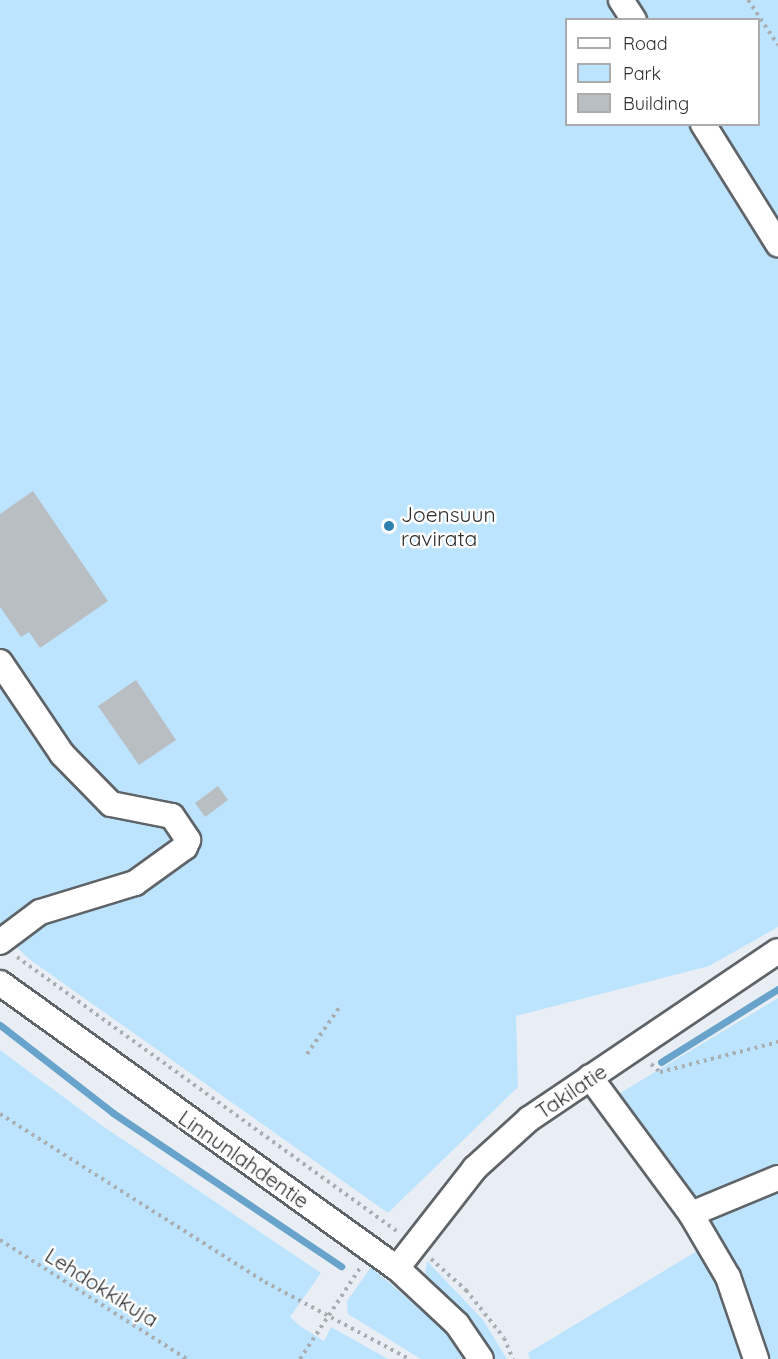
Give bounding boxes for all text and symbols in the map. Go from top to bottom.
legend [565,18,760,126]
text: Road [623,32,668,55]
text: Park [623,62,661,85]
text: Building [623,92,689,115]
place label: Joensuun ravirata [401,501,496,551]
marker: Joensuun ravirata [382,519,396,533]
street label: Takilatie [531,1058,611,1124]
street label: Linnunlahdentie [174,1105,314,1213]
street label: Lehdokkikuja [41,1242,163,1332]

